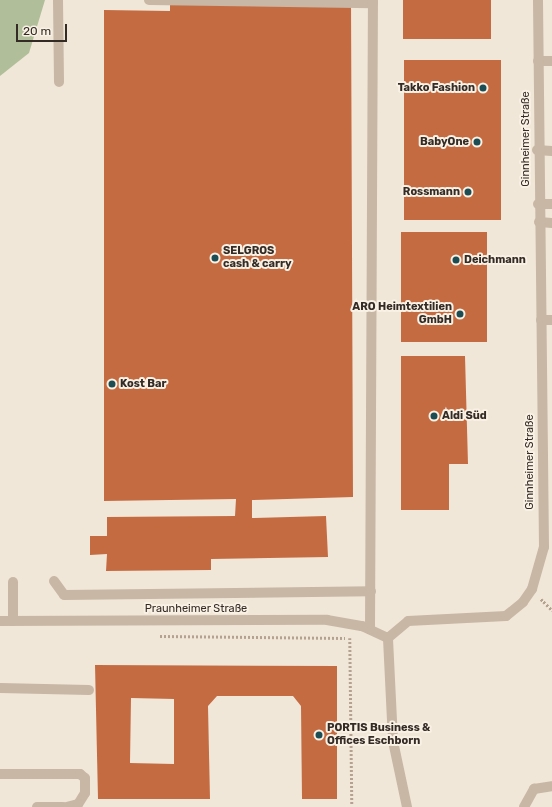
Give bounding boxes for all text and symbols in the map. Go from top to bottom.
scale bar [18,16,69,42]
text: 20 m [23,24,51,38]
place label: Takko Fashion [398,81,475,95]
marker: Takko Fashion [478,83,488,93]
street label: Ginnheimer Straße [519,91,533,187]
place label: BabyOne [420,135,469,149]
marker: BabyOne [472,137,482,147]
place label: Rossmann [403,185,460,199]
marker: Rossmann [463,187,473,197]
place label: SELGROS cash & carry [223,245,292,271]
marker: SELGROS cash & carry [210,253,220,263]
place label: Deichmann [464,253,526,267]
marker: Deichmann [451,255,461,265]
place label: ARO Heimtextilien GmbH [352,301,452,327]
marker: ARO Heimtextilien GmbH [455,309,465,319]
place label: Kost Bar [120,377,166,391]
marker: Kost Bar [107,379,117,389]
place label: Aldi Süd [442,409,487,423]
marker: Aldi Süd [429,411,439,421]
street label: Ginnheimer Straße [523,414,537,510]
street label: Praunheimer Straße [145,602,247,616]
place label: PORTIS Business & Offices Eschborn [327,722,430,748]
marker: PORTIS Business & Offices Eschborn [314,730,324,740]

